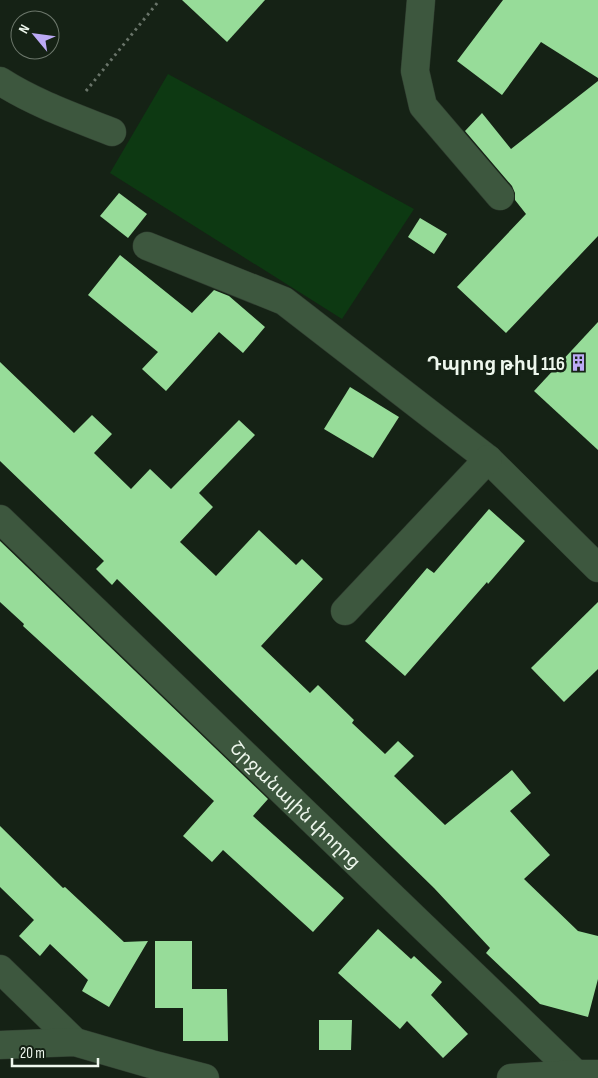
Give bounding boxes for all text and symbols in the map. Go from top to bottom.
north arrow [10,10,60,60]
text: N [15,22,33,36]
place label: Դպրոց թիվ 116 [427,353,565,376]
building icon: Դպրոց թիվ 116 [569,353,589,373]
street label: Շրջանային փողոց [224,737,365,874]
scale bar [12,1036,99,1068]
text: 20 m [20,1044,45,1063]

